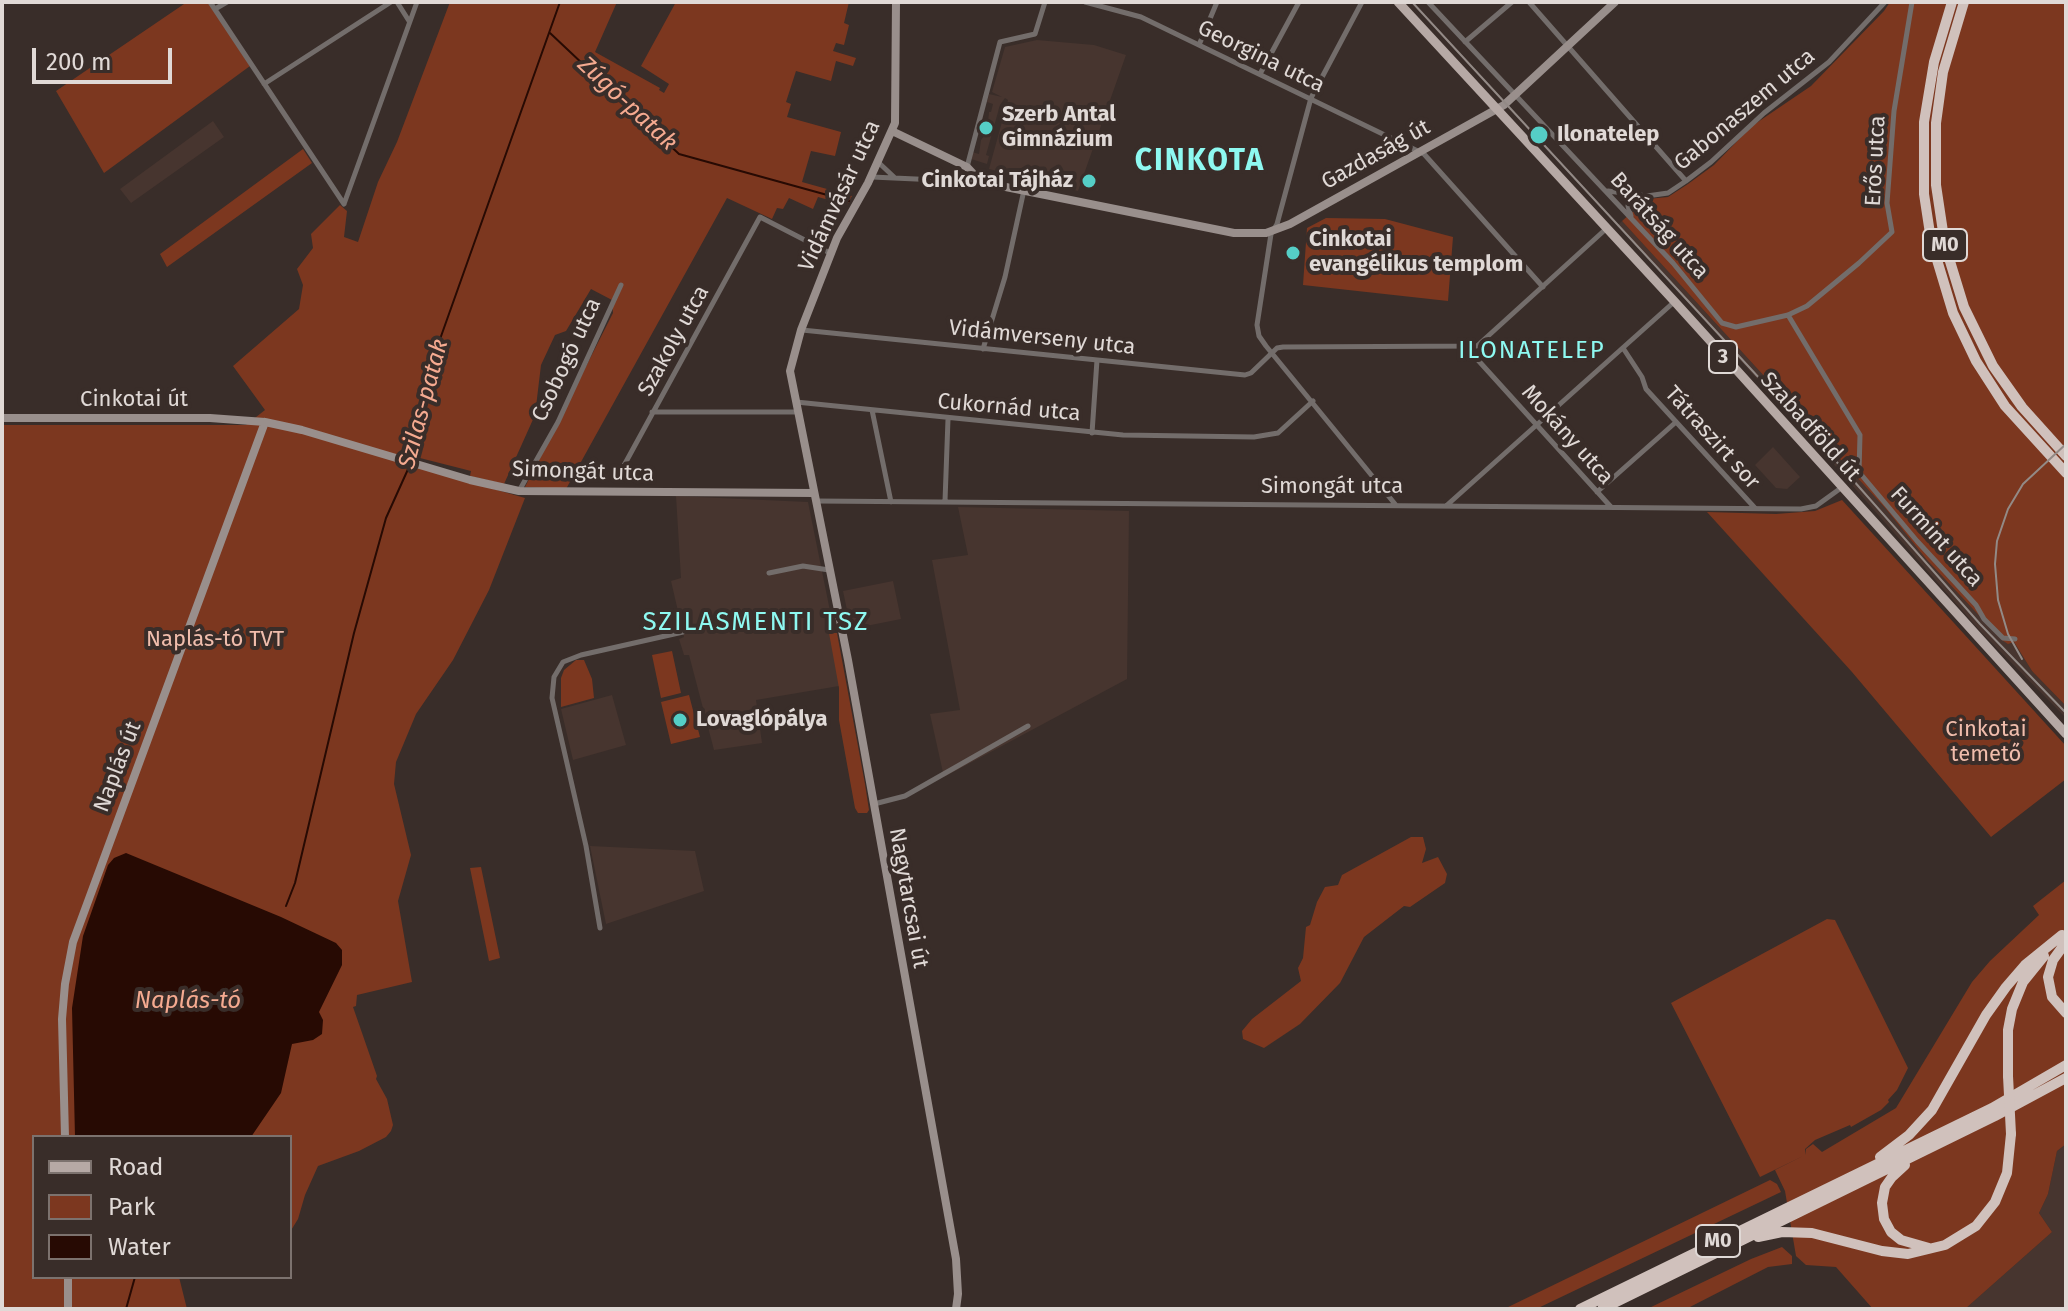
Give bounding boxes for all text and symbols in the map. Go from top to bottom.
street label: Georgina utca [1193,15,1329,99]
scale bar [36,32,176,82]
street label: Gabonaszem utca [1669,43,1821,177]
text: 200 m [46,48,112,76]
water label: Zúgó-patak [571,51,683,157]
place label: Szerb Antal Gimnázium [1002,102,1116,154]
street label: Gazdaság út [1317,114,1435,196]
street label: Erős utca [1860,115,1892,207]
street label: Vidámvásár utca [793,116,887,276]
marker: Szerb Antal Gimnázium [977,119,995,137]
place label: Ilonatelep [1557,122,1659,148]
marker: Ilonatelep [1528,124,1550,146]
district label: CINKOTA [1135,144,1265,180]
street label: Barátság utca [1604,167,1714,285]
place label: Cinkotai Tájház [921,168,1073,194]
marker: Cinkotai Tájház [1080,172,1098,190]
place label: Cinkotai evangélikus templom [1309,227,1523,278]
road number: M0 [1923,229,1967,261]
marker: Cinkotai evangélikus templom [1284,244,1302,262]
street label: Szakoly utca [633,281,715,401]
street label: Csobogó utca [527,294,607,426]
street label: Vidámverseny utca [947,315,1137,361]
water label: Szilas-patak [393,336,455,472]
district label: ILONATELEP [1458,337,1606,365]
road number: 3 [1709,341,1737,373]
street label: Szabadföld út [1754,367,1866,487]
street label: Mokány utca [1515,380,1619,490]
street label: Tátraszirt sor [1659,381,1765,495]
street label: Cinkotai út [80,387,188,413]
street label: Cukornád utca [936,389,1082,427]
street label: Simongát utca [511,456,655,488]
street label: Simongát utca [1261,474,1403,500]
street label: Furmint utca [1884,481,1988,593]
district label: SZILASMENTI TSZ [643,607,869,639]
park label: Naplás-tó TVT [146,627,284,653]
place label: Lovaglópálya [696,707,827,733]
marker: Lovaglópálya [671,711,689,729]
park label: Cinkotai temető [1945,717,2027,768]
street label: Naplás út [89,718,147,816]
street label: Nagytarcsai út [883,826,933,970]
water label: Naplás-tó [135,987,241,1015]
legend [32,1135,292,1279]
text: Road [108,1153,163,1181]
text: Park [108,1193,155,1221]
road number: M0 [1696,1225,1740,1257]
text: Water [108,1233,171,1261]

